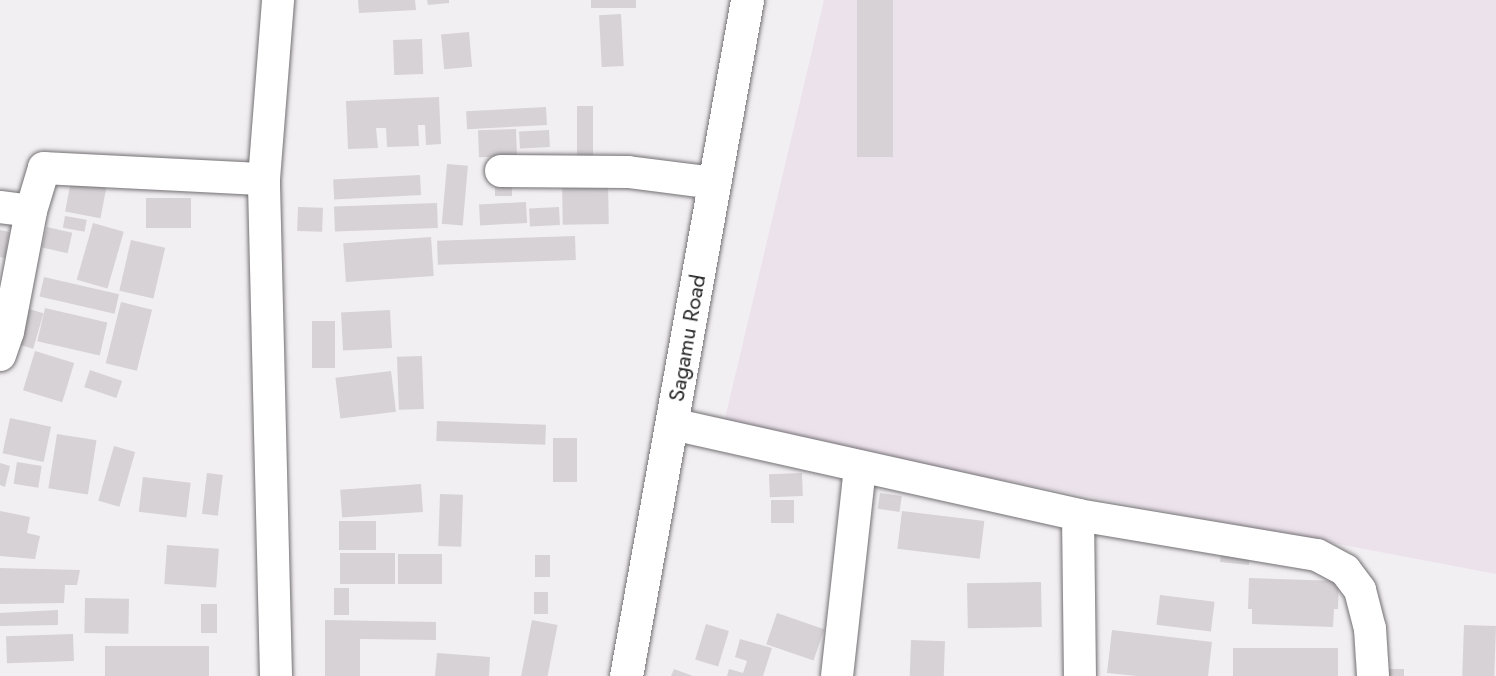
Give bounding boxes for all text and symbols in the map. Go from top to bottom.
street label: Sagamu Road [663,272,711,404]

